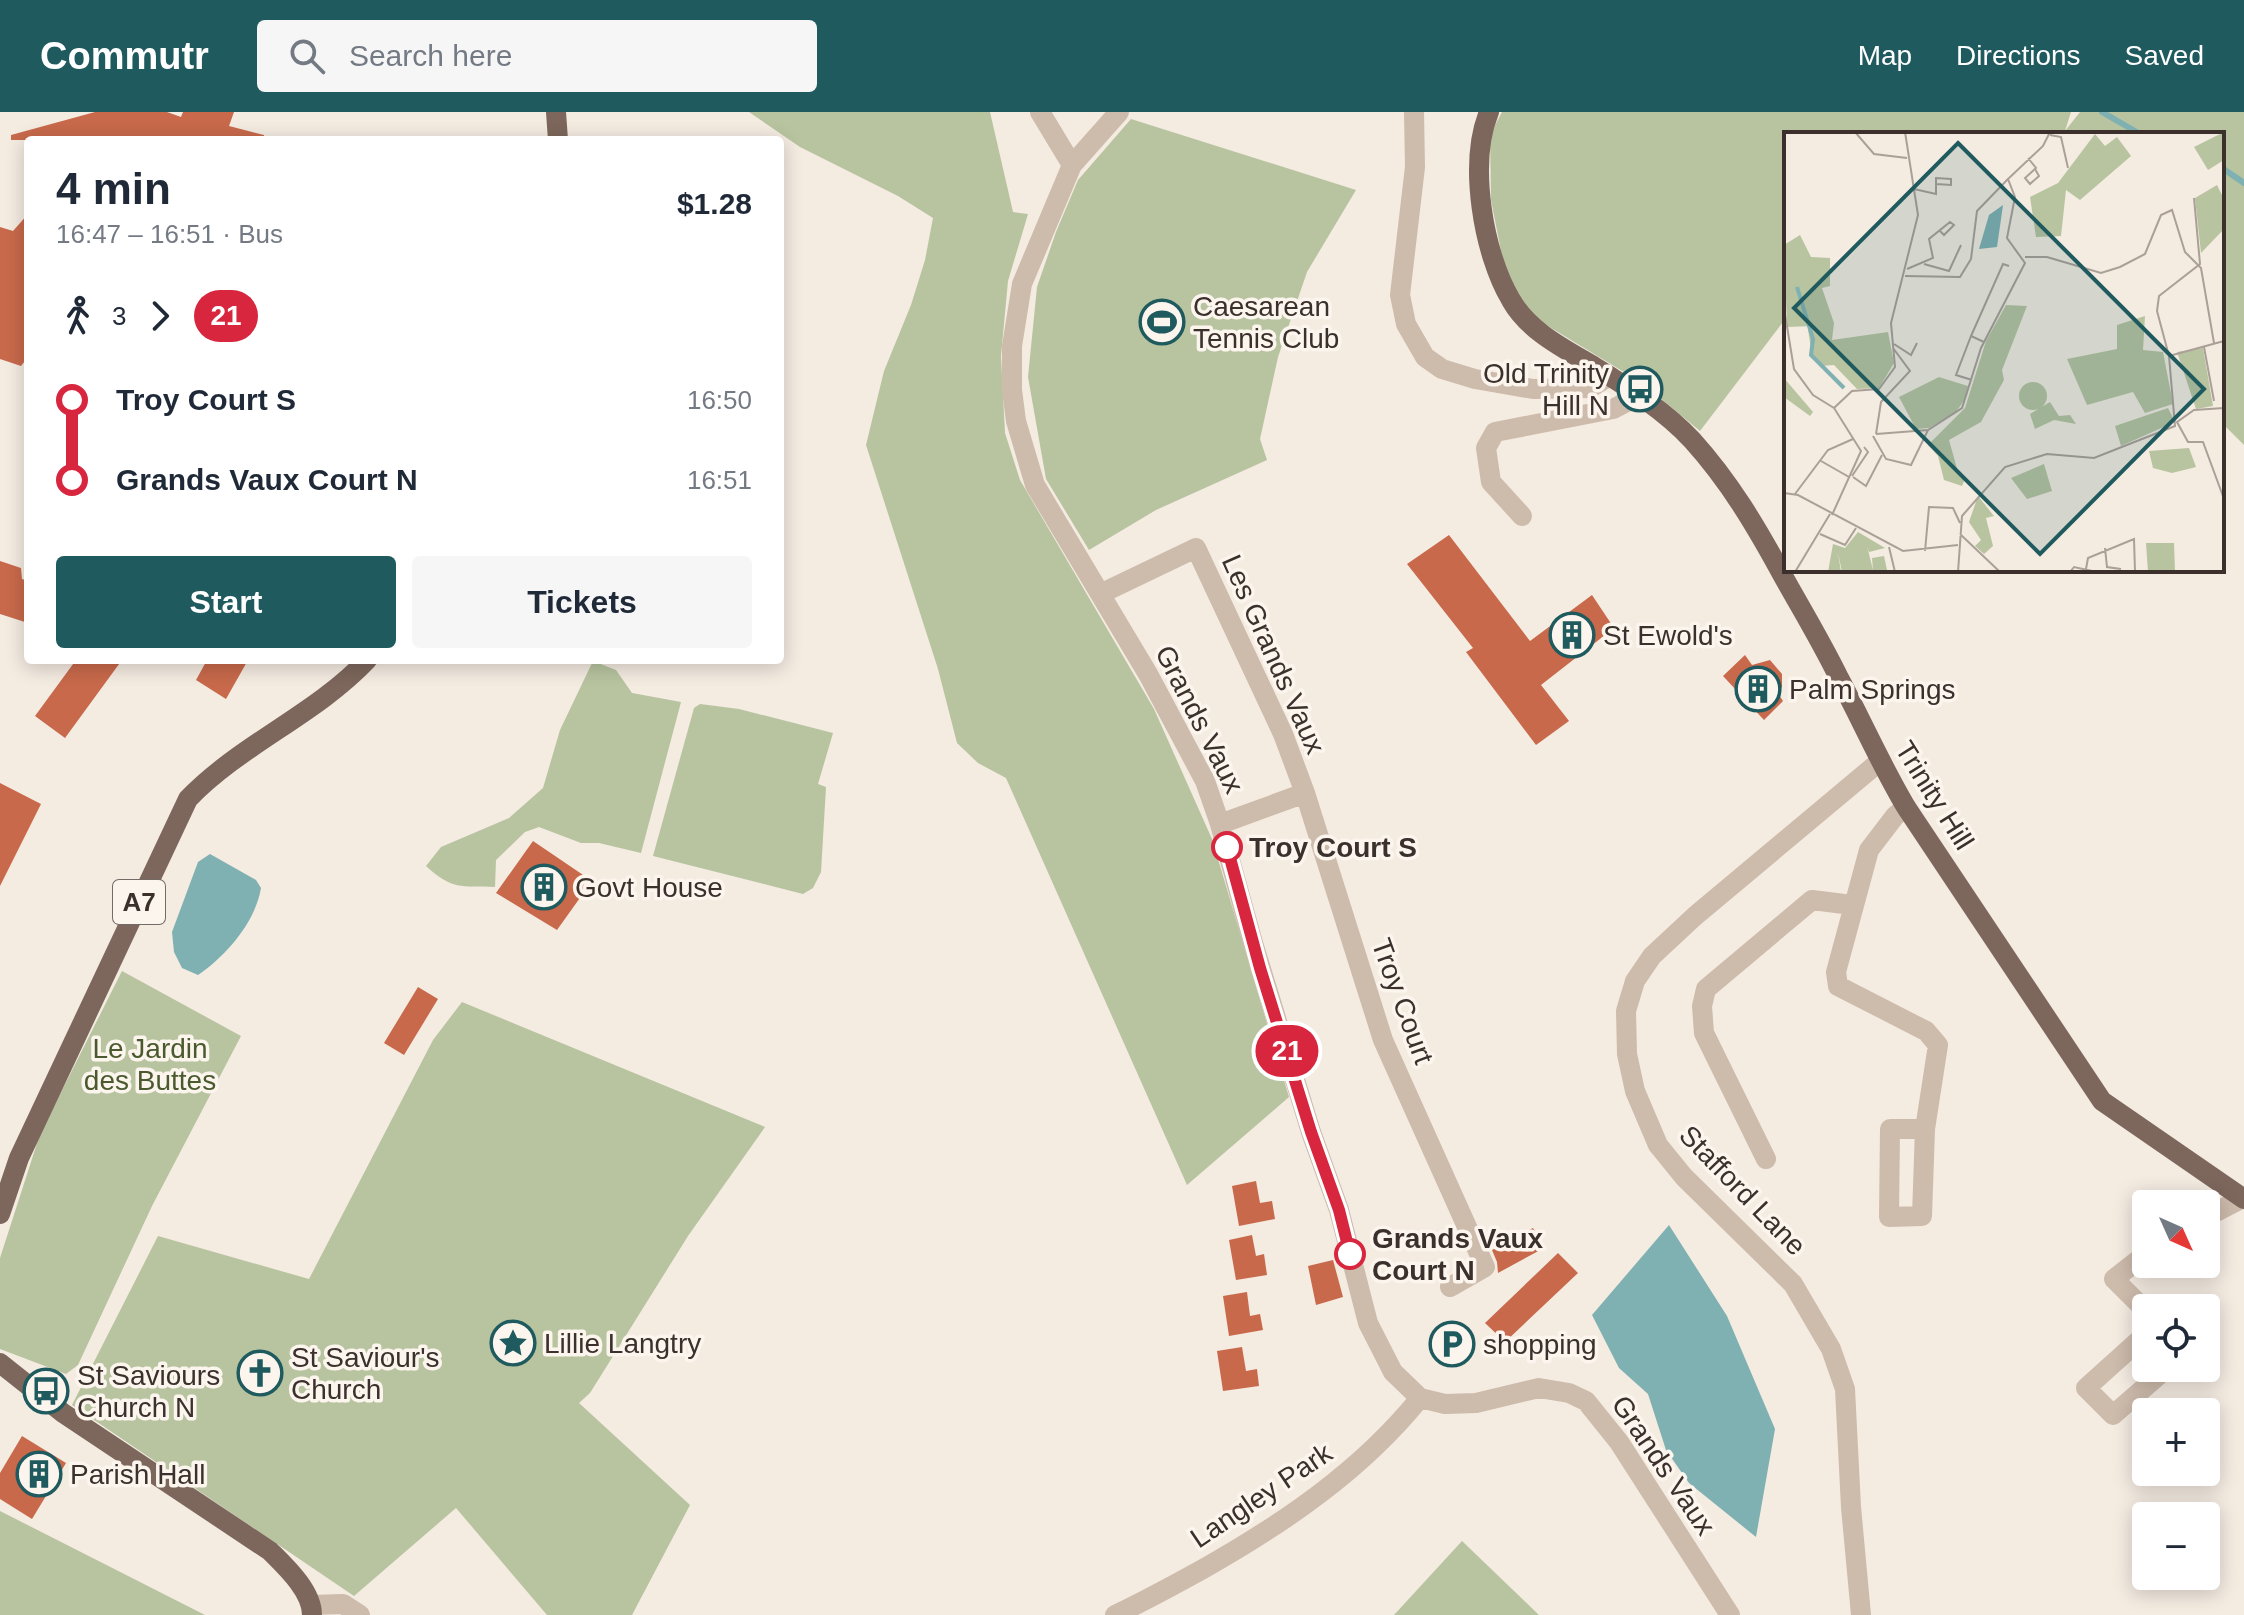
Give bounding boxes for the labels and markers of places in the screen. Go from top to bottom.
place label: Caesarean Tennis Club [1193,291,1339,354]
sports icon: Caesarean Tennis Club [1138,298,1186,346]
place label: Old Trinity Hill N [1483,358,1609,421]
bus stop icon: Old Trinity Hill N [1616,365,1664,413]
building icon: St Ewold's [1548,611,1596,659]
place label: St Ewold's [1603,620,1733,651]
building icon: Palm Springs [1734,665,1782,713]
place label: Palm Springs [1789,674,1956,705]
marker: Troy Court S [1212,832,1242,862]
place label: Troy Court S [1249,832,1417,863]
building icon: Govt House [520,863,568,911]
place label: Govt House [575,872,723,903]
place label: Grands Vaux Court N [1372,1223,1544,1286]
marker: Grands Vaux Court N [1335,1239,1365,1269]
place icon: Lillie Langtry [489,1319,537,1367]
parking icon: shopping [1428,1320,1476,1368]
place label: Lillie Langtry [544,1328,701,1359]
place label: shopping [1483,1329,1597,1360]
place label: St Saviour's Church [291,1342,440,1405]
church icon: St Saviour's Church [236,1349,284,1397]
place label: St Saviours Church N [77,1360,220,1423]
bus stop icon: St Saviours Church N [22,1367,70,1415]
building icon: Parish Hall [15,1450,63,1498]
place label: Parish Hall [70,1459,205,1490]

